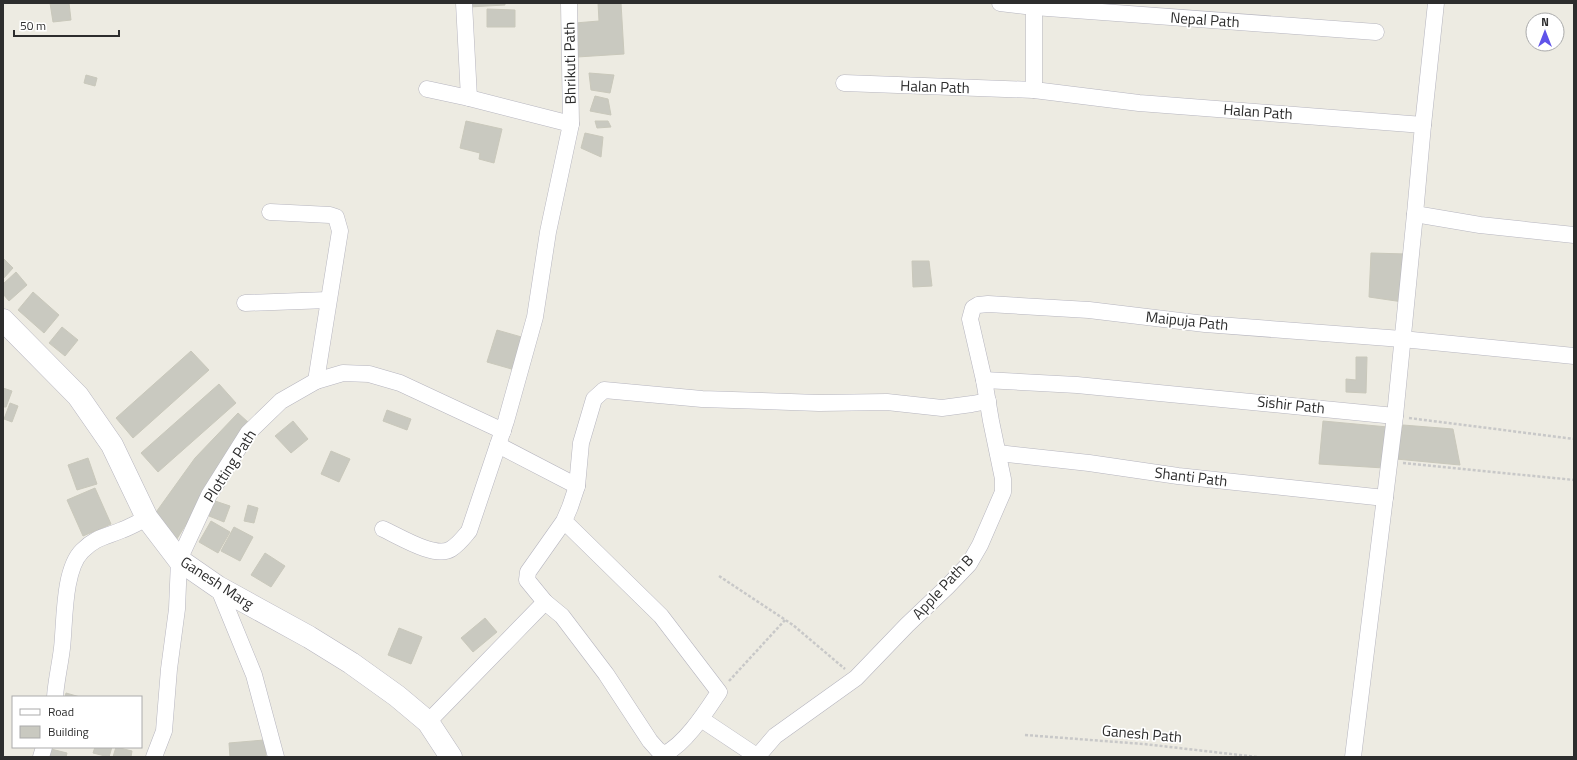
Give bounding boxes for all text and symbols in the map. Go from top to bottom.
street label: Nepal Path [1170,6,1240,33]
scale bar [14,12,119,38]
north arrow [1525,12,1565,52]
text: N [1541,14,1549,30]
text: 50 m [20,16,46,35]
street label: Bhrikuti Path [557,22,582,104]
street label: Halan Path [900,74,970,99]
street label: Halan Path [1222,98,1294,125]
street label: Maipuja Path [1145,305,1230,336]
street label: Sishir Path [1256,390,1326,419]
street label: Plotting Path [197,425,262,507]
street label: Shanti Path [1153,461,1229,492]
street label: Apple Path B [907,549,979,624]
street label: Ganesh Marg [176,550,259,615]
legend [12,696,142,748]
text: Road [48,702,74,721]
street label: Ganesh Path [1101,719,1183,748]
text: Building [48,722,89,741]

